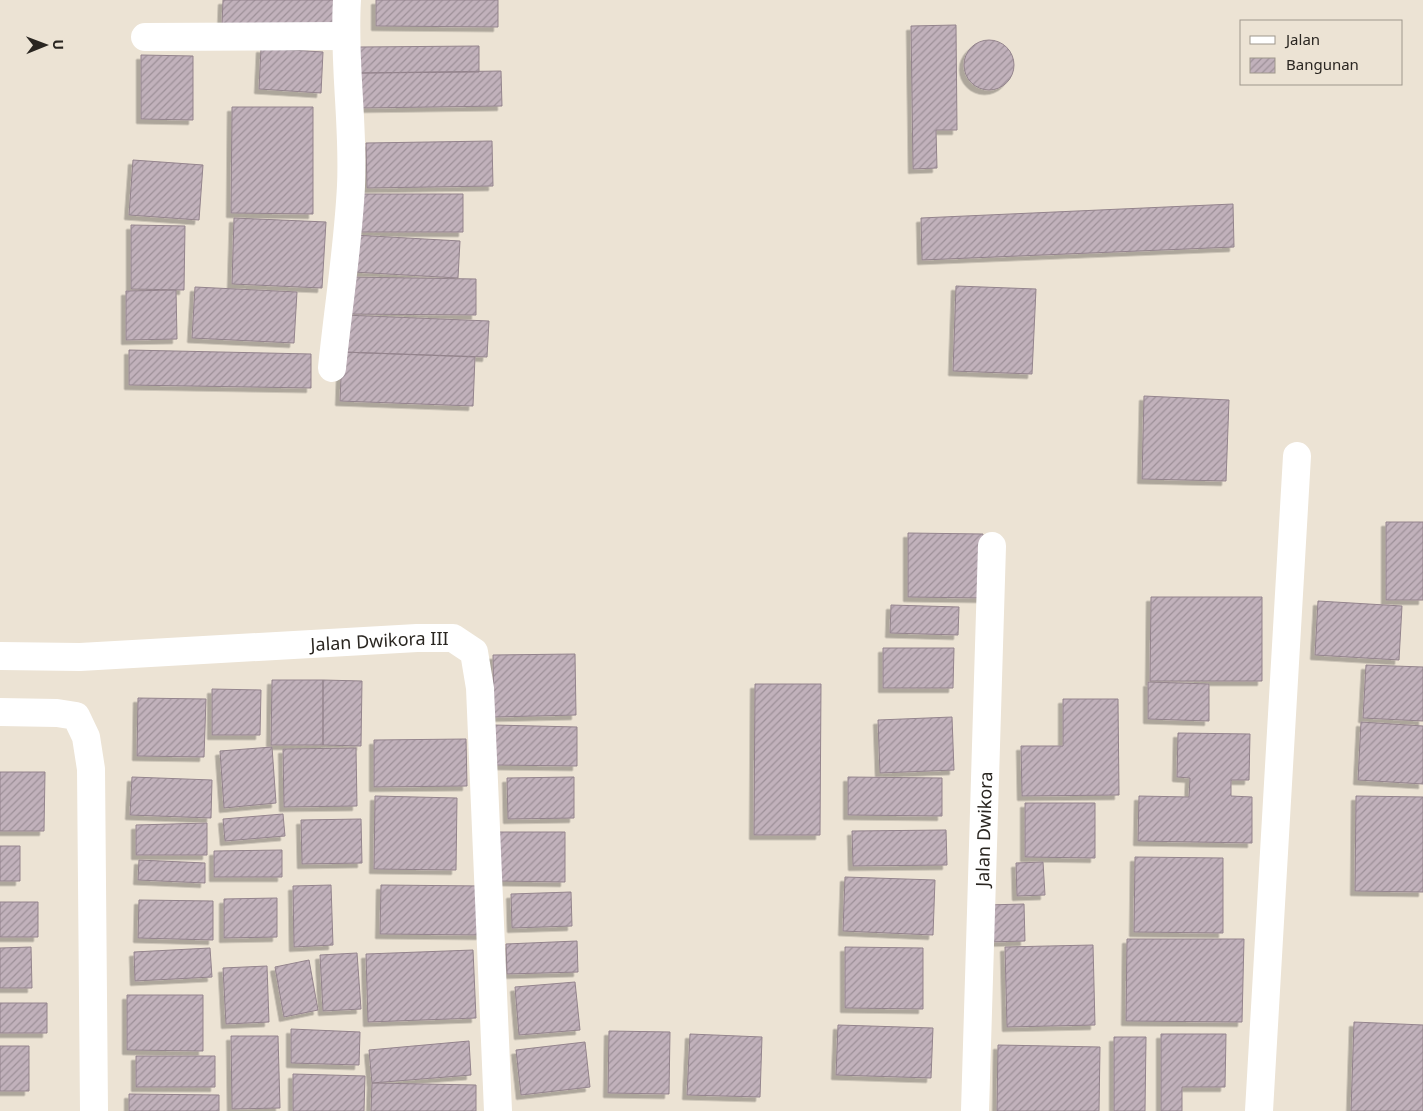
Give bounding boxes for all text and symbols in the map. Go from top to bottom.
north arrow [20,20,70,70]
legend [1240,20,1403,85]
text: Jalan [1284,29,1320,49]
text: U [49,39,68,50]
text: Bangunan [1286,54,1359,74]
street label: Jalan Dwikora III [308,626,449,656]
street label: Jalan Dwikora [970,771,997,889]

